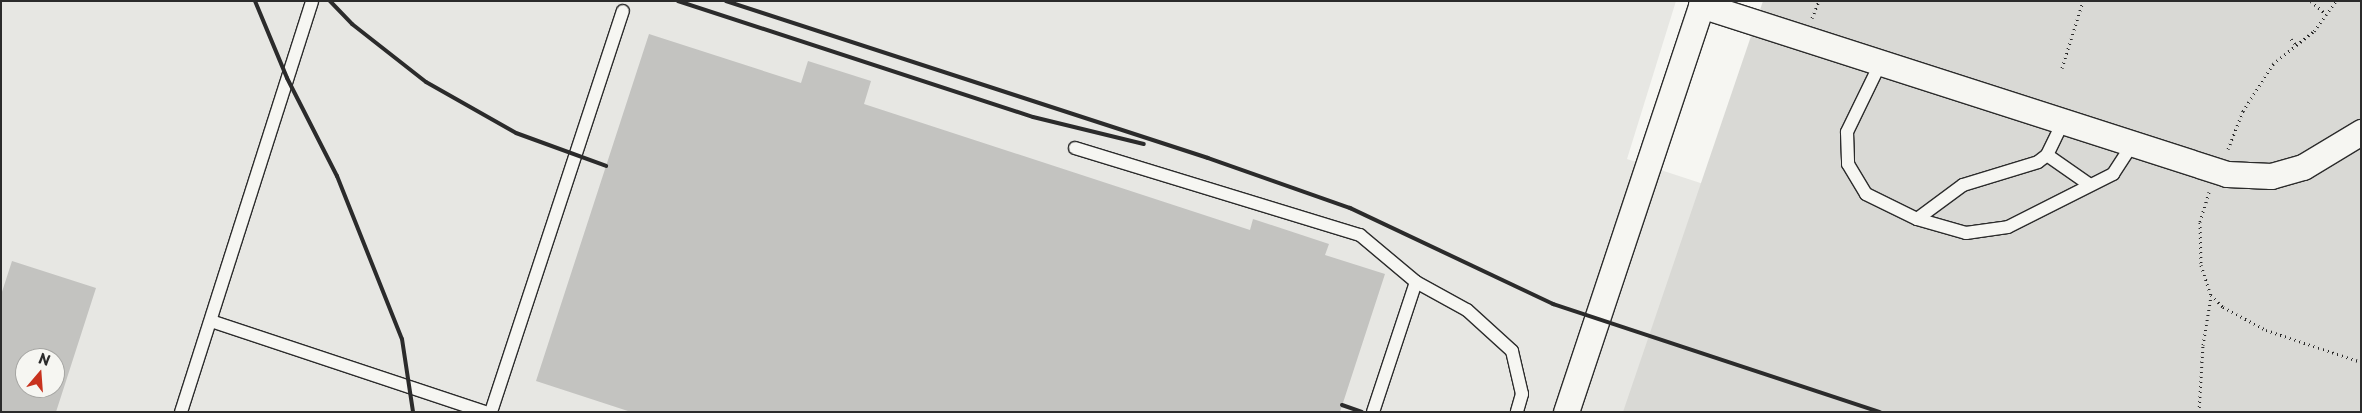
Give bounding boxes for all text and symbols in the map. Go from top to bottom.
north arrow [15,348,65,398]
text: N [36,348,53,371]

